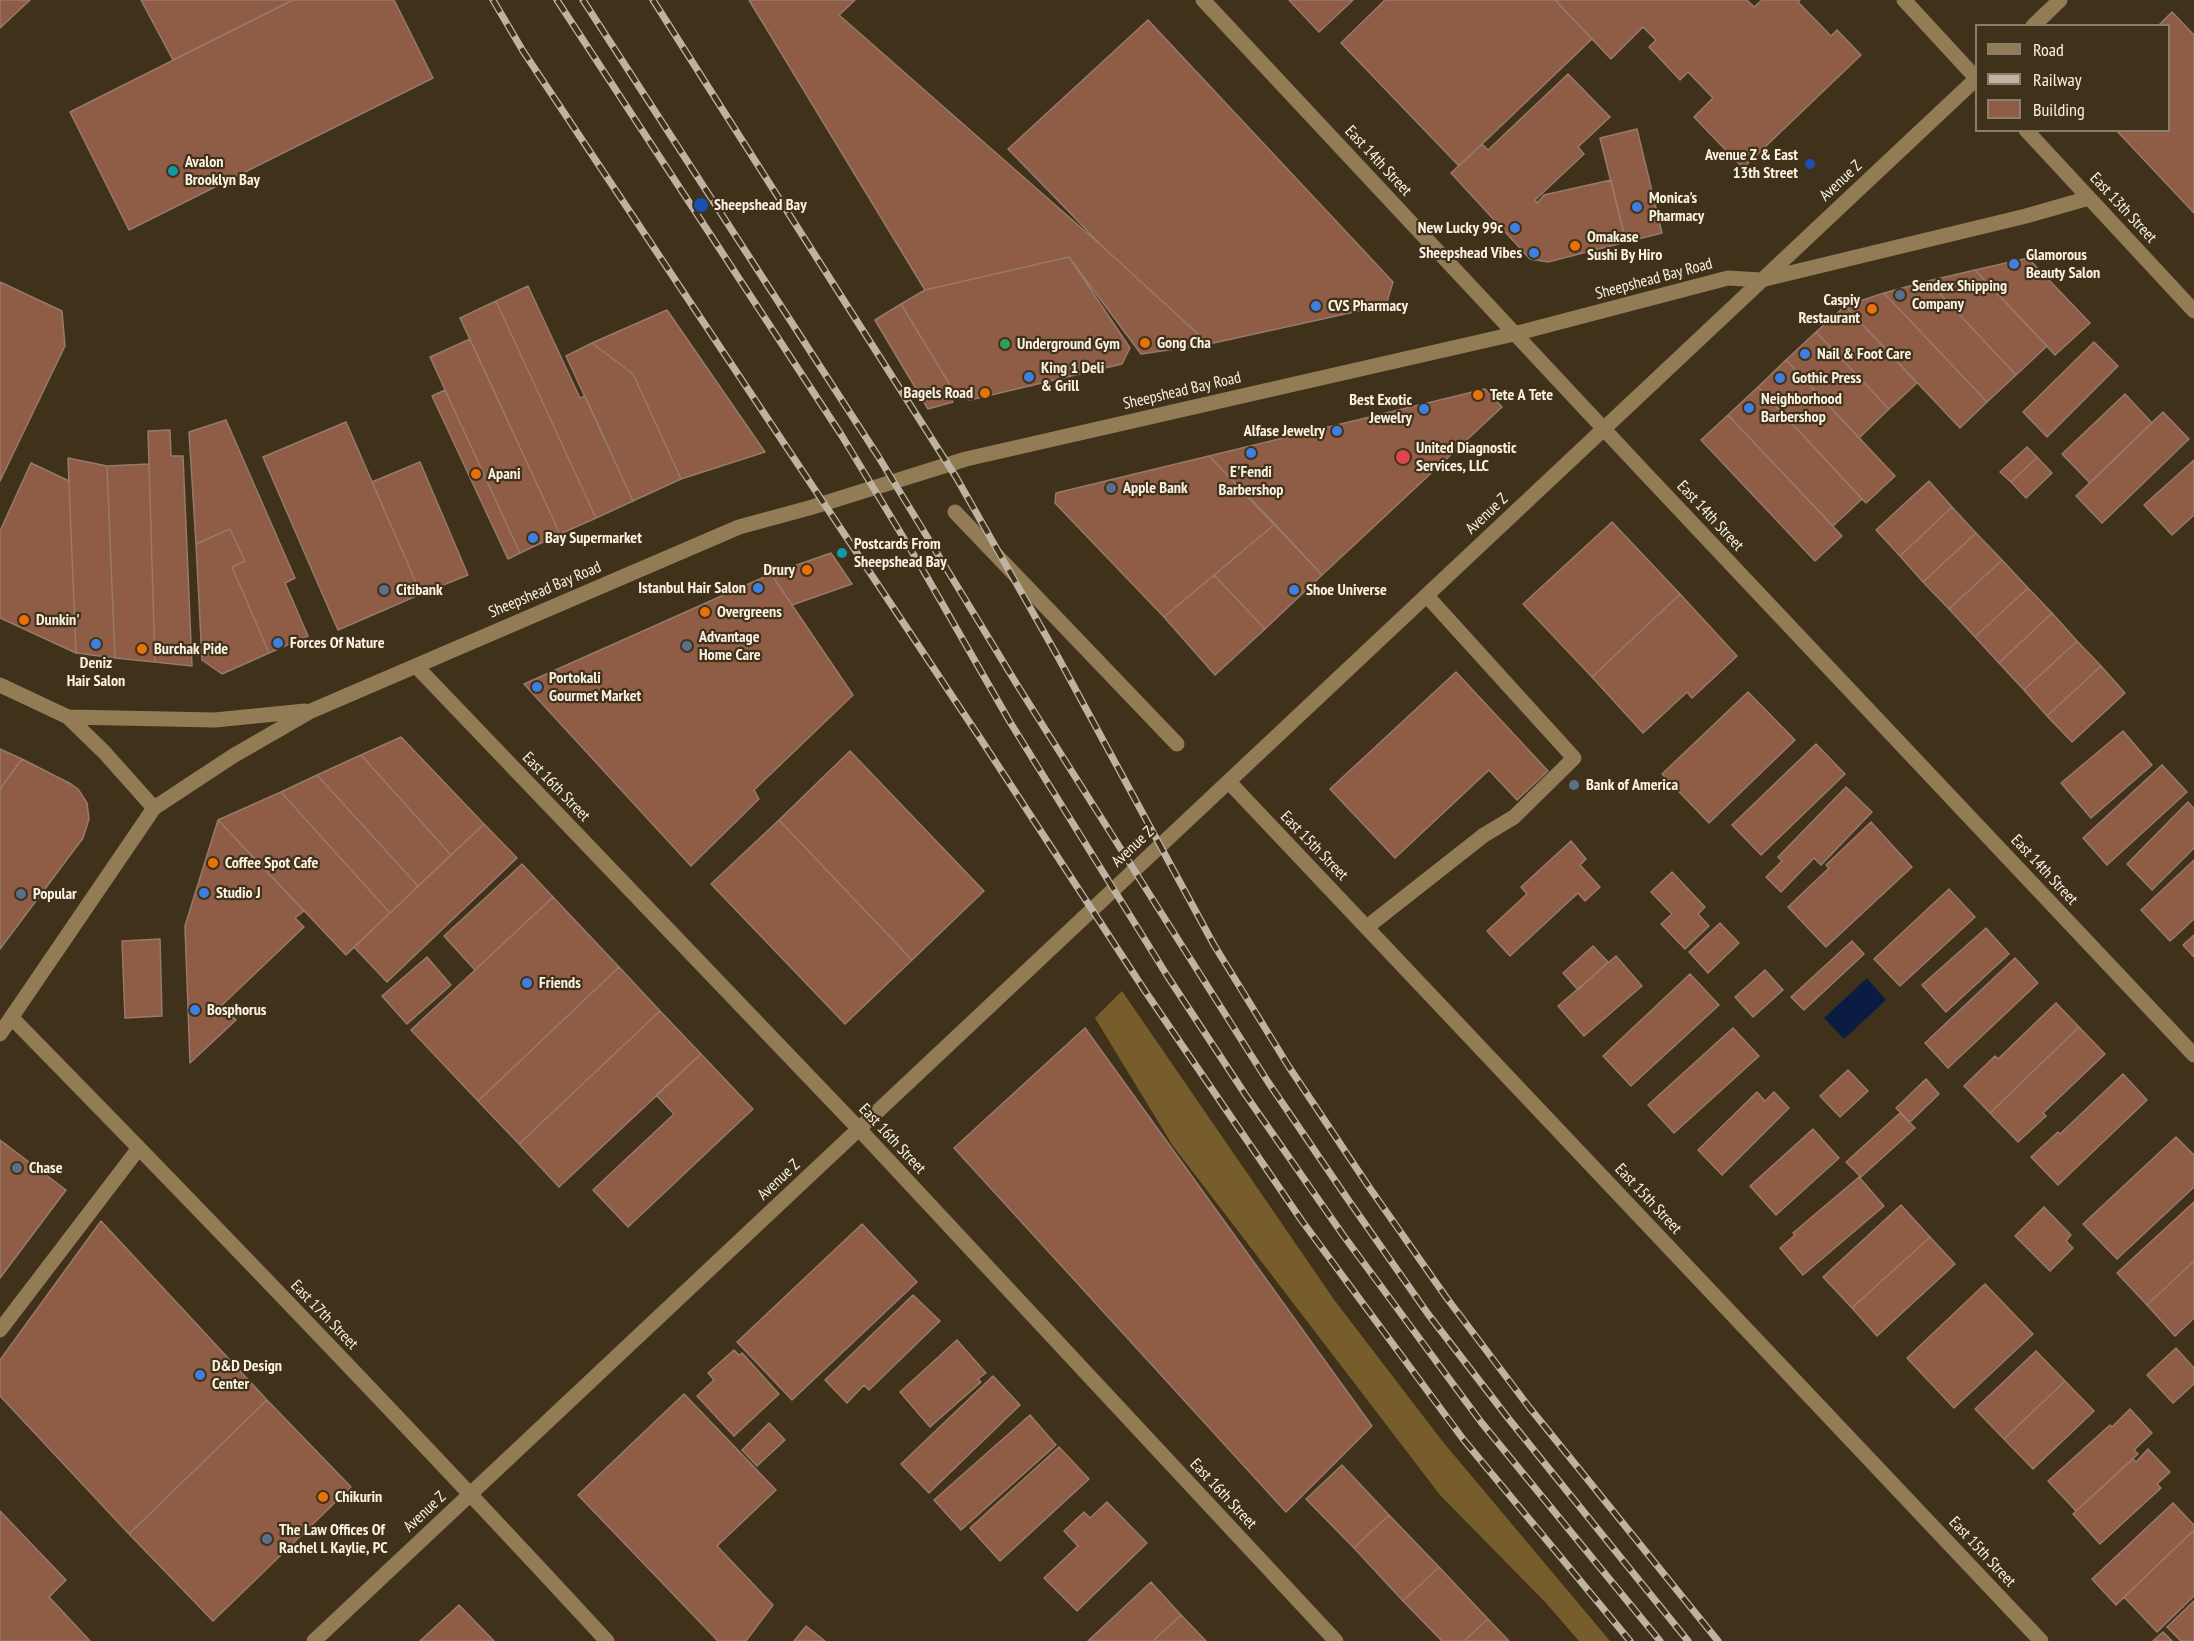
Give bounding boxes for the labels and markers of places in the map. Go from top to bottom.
place label: Avenue Z & East 13th Street [1705,145,1798,183]
place label: Avalon Brooklyn Bay [185,152,260,190]
marker: Avenue Z & East 13th Street [1803,157,1817,171]
marker: Avalon Brooklyn Bay [166,164,180,178]
place label: Monica's Pharmacy [1649,188,1704,226]
place label: Sheepshead Bay [714,195,807,215]
marker: Sheepshead Bay [692,196,710,214]
marker: Monica's Pharmacy [1630,200,1644,214]
place label: New Lucky 99c [1418,218,1503,238]
marker: New Lucky 99c [1508,221,1522,235]
place label: Omakase Sushi By Hiro [1587,227,1662,265]
marker: Omakase Sushi By Hiro [1568,239,1582,253]
place label: Sheepshead Vibes [1419,243,1522,263]
place label: Glamorous Beauty Salon [2026,245,2100,283]
marker: Sheepshead Vibes [1527,246,1541,260]
marker: Glamorous Beauty Salon [2007,257,2021,271]
place label: Sendex Shipping Company [1912,276,2007,314]
marker: Sendex Shipping Company [1893,288,1907,302]
place label: Caspiy Restaurant [1799,290,1860,328]
place label: CVS Pharmacy [1328,296,1408,316]
marker: CVS Pharmacy [1309,299,1323,313]
marker: Caspiy Restaurant [1865,302,1879,316]
place label: Gong Cha [1157,333,1211,353]
place label: Underground Gym [1017,334,1120,354]
marker: Gong Cha [1138,336,1152,350]
marker: Underground Gym [998,337,1012,351]
place label: Nail & Foot Care [1817,344,1911,364]
marker: Nail & Foot Care [1798,347,1812,361]
place label: King 1 Deli & Grill [1041,358,1104,396]
place label: Gothic Press [1792,368,1861,388]
marker: King 1 Deli & Grill [1022,370,1036,384]
marker: Gothic Press [1773,371,1787,385]
place label: Bagels Road [904,383,973,403]
place label: Tete A Tete [1490,385,1553,405]
marker: Bagels Road [978,386,992,400]
marker: Tete A Tete [1471,388,1485,402]
place label: Neighborhood Barbershop [1761,389,1842,427]
place label: Best Exotic Jewelry [1349,390,1412,428]
marker: Neighborhood Barbershop [1742,401,1756,415]
marker: Best Exotic Jewelry [1417,402,1431,416]
place label: Alfase Jewelry [1244,421,1325,441]
marker: Alfase Jewelry [1330,424,1344,438]
place label: United Diagnostic Services, LLC [1416,438,1517,476]
marker: E'Fendi Barbershop [1244,446,1258,460]
marker: United Diagnostic Services, LLC [1394,448,1412,466]
place label: E'Fendi Barbershop [1219,462,1283,500]
place label: Apani [488,464,521,484]
marker: Apani [469,467,483,481]
place label: Apple Bank [1123,478,1188,498]
marker: Apple Bank [1104,481,1118,495]
place label: Bay Supermarket [545,528,642,548]
marker: Bay Supermarket [526,531,540,545]
place label: Postcards From Sheepshead Bay [854,534,947,572]
marker: Postcards From Sheepshead Bay [835,546,849,560]
place label: Drury [764,560,795,580]
marker: Drury [800,563,814,577]
place label: Istanbul Hair Salon [638,578,746,598]
place label: Citibank [396,580,443,600]
place label: Shoe Universe [1306,580,1387,600]
marker: Istanbul Hair Salon [751,581,765,595]
marker: Citibank [377,583,391,597]
marker: Shoe Universe [1287,583,1301,597]
place label: Overgreens [717,602,782,622]
marker: Overgreens [698,605,712,619]
place label: Dunkin' [36,610,80,630]
marker: Dunkin' [17,613,31,627]
place label: Advantage Home Care [699,627,761,665]
place label: Forces Of Nature [290,633,385,653]
marker: Forces Of Nature [271,636,285,650]
marker: Deniz Hair Salon [89,637,103,651]
place label: Burchak Pide [154,639,228,659]
marker: Advantage Home Care [680,639,694,653]
marker: Burchak Pide [135,642,149,656]
place label: Deniz Hair Salon [67,653,125,691]
place label: Portokali Gourmet Market [549,668,641,706]
marker: Portokali Gourmet Market [530,680,544,694]
place label: Bank of America [1586,775,1678,795]
marker: Bank of America [1567,778,1581,792]
place label: Coffee Spot Cafe [225,853,318,873]
marker: Coffee Spot Cafe [206,856,220,870]
place label: Studio J [216,883,261,903]
place label: Popular [33,884,77,904]
marker: Studio J [197,886,211,900]
marker: Popular [14,887,28,901]
place label: Friends [539,973,581,993]
marker: Friends [520,976,534,990]
place label: Bosphorus [207,1000,266,1020]
marker: Bosphorus [188,1003,202,1017]
place label: Chase [29,1158,63,1178]
marker: Chase [10,1161,24,1175]
place label: D&D Design Center [212,1356,282,1394]
marker: D&D Design Center [193,1368,207,1382]
place label: Chikurin [335,1487,382,1507]
marker: Chikurin [316,1490,330,1504]
place label: The Law Offices Of Rachel L Kaylie, PC [279,1520,387,1558]
marker: The Law Offices Of Rachel L Kaylie, PC [260,1532,274,1546]

